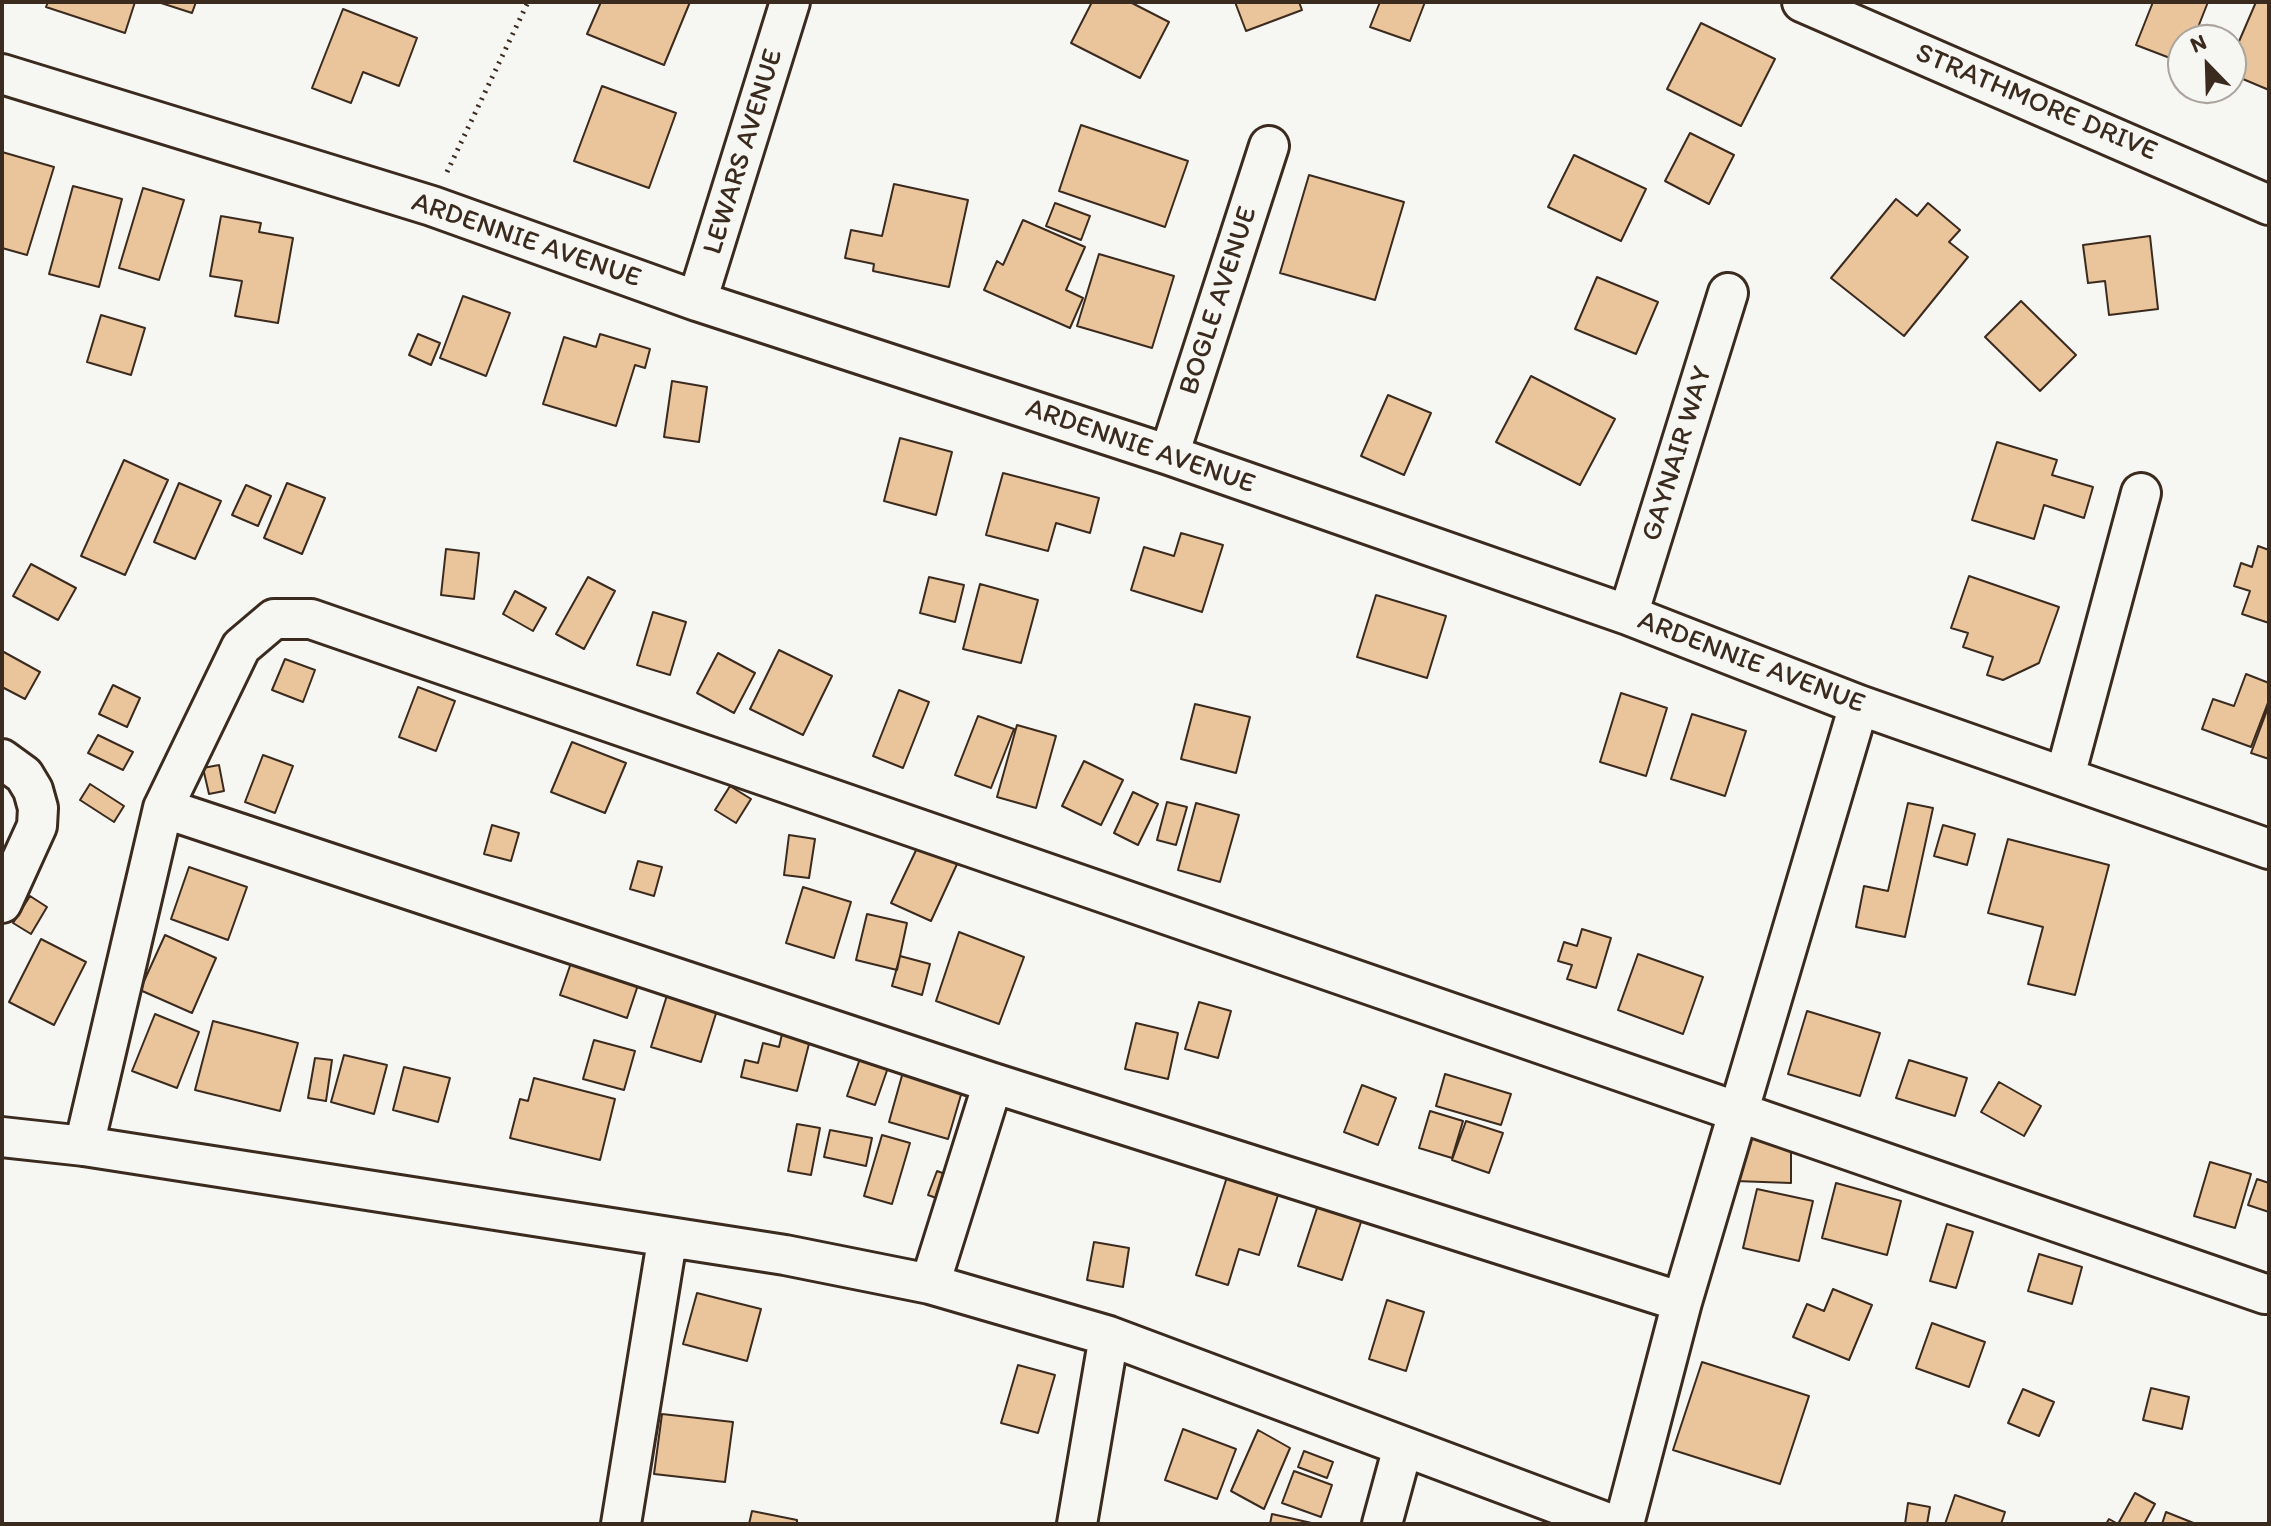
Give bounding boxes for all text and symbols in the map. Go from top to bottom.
north arrow [2167,24,2247,104]
text: N [2186,28,2210,59]
street label: STRATHMORE DRIVE [1910,37,2162,169]
street label: LEWARS AVENUE [697,45,791,259]
street label: ARDENNIE AVENUE [407,186,645,296]
street label: BOGLE AVENUE [1173,203,1265,399]
street label: GAYNAIR WAY [1635,363,1721,545]
street label: ARDENNIE AVENUE [1021,392,1259,502]
street label: ARDENNIE AVENUE [1633,604,1869,722]

